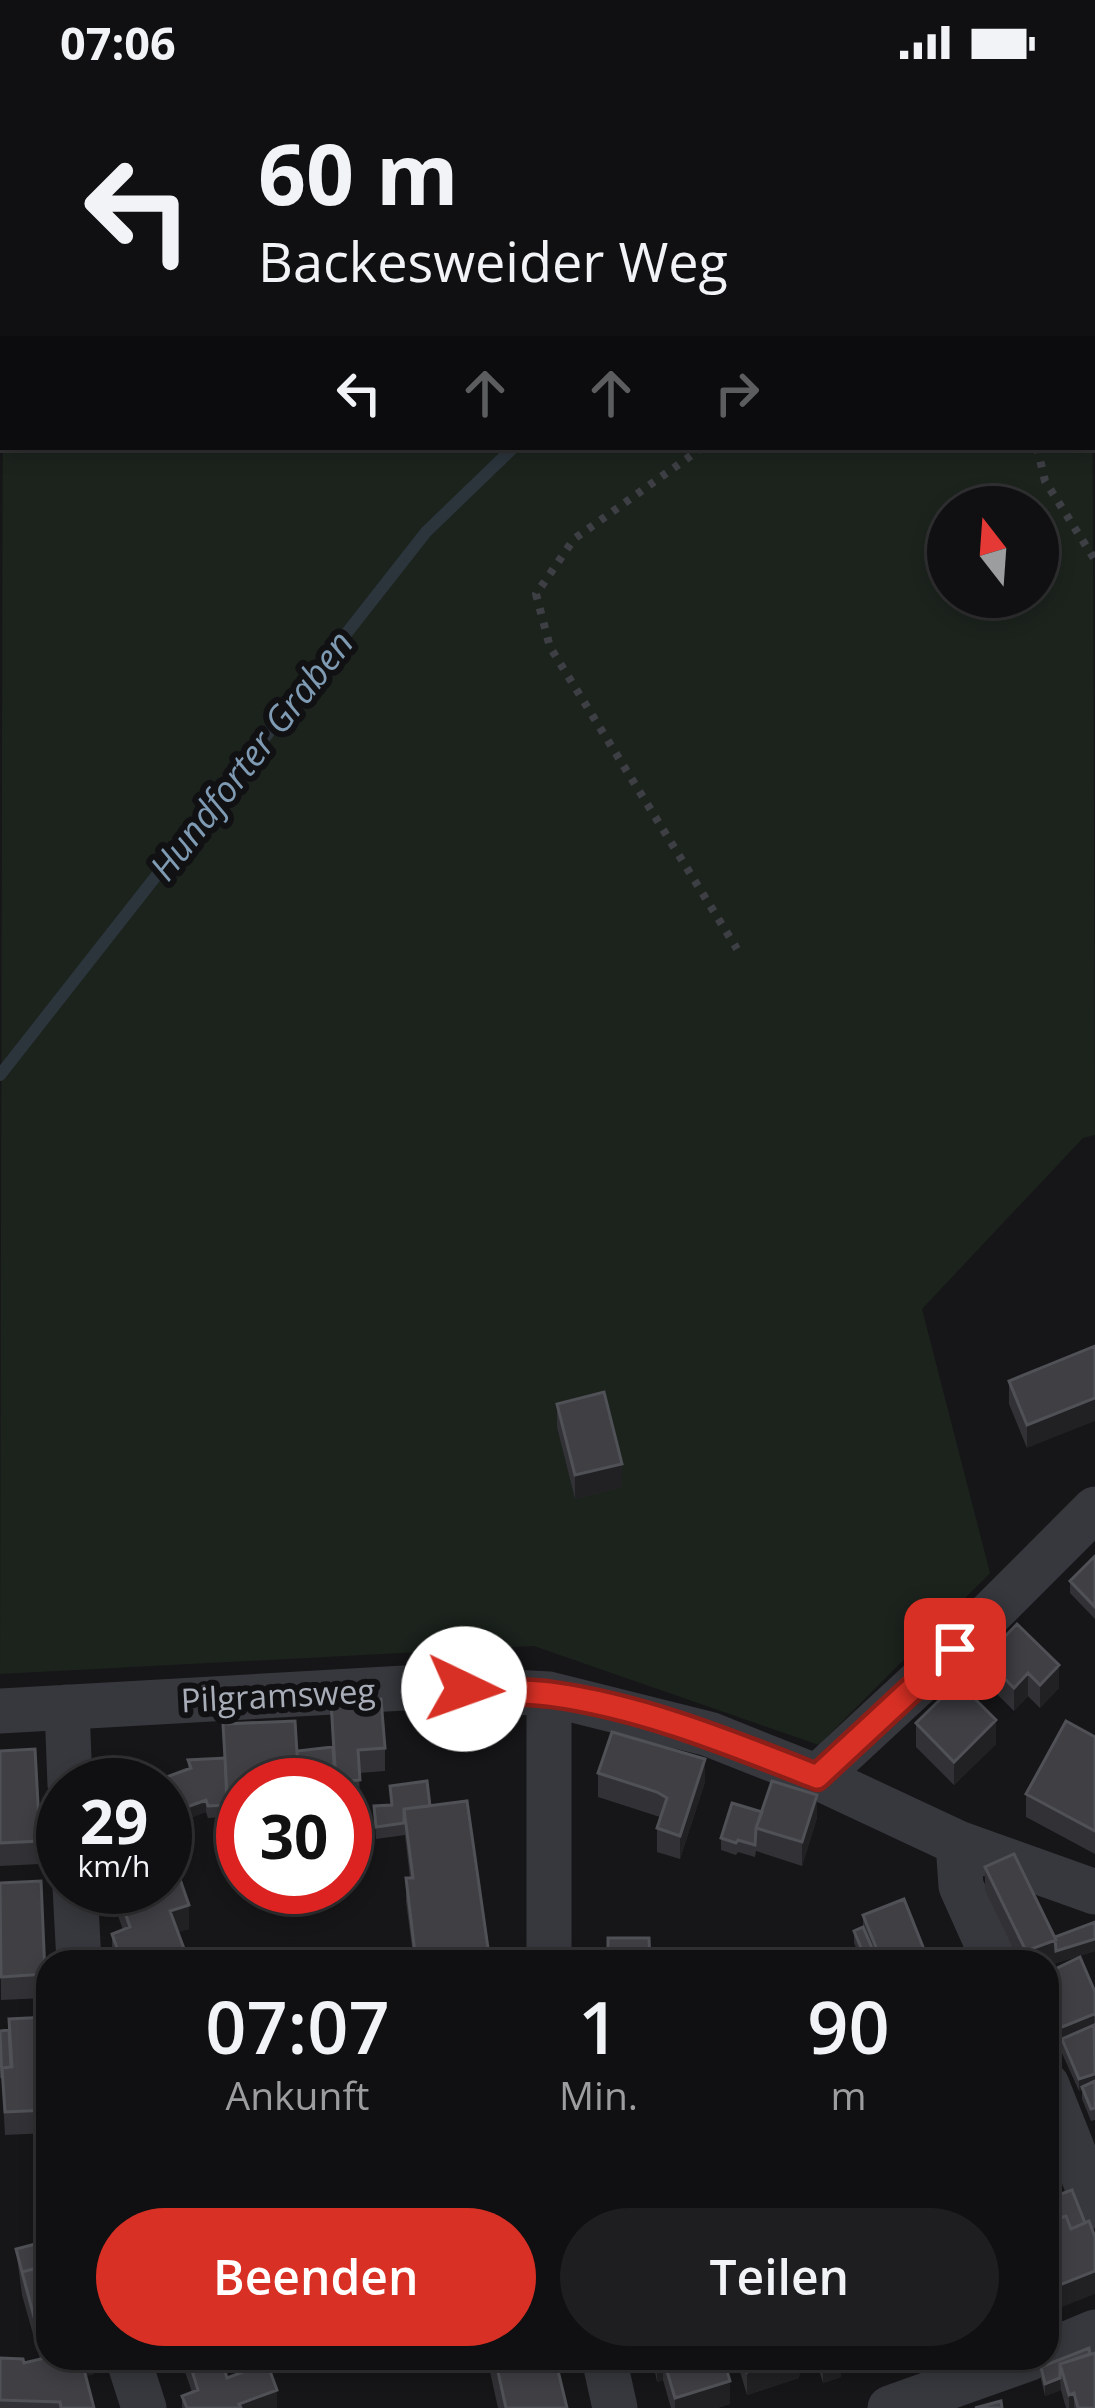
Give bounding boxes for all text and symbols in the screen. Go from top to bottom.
text: 07:06 [60,12,176,73]
text: 60 m [258,115,458,230]
icon: left [60,132,216,288]
text: Backesweider Weg [258,224,728,298]
icon: left [326,360,392,426]
icon: ahead [452,360,518,426]
icon: ahead [578,360,644,426]
icon: right [704,360,770,426]
north arrow [927,486,1059,618]
map controls [927,486,1059,618]
water label: Hundforter Graben [138,620,364,890]
pin [904,1598,1006,1700]
icon: arrive [922,1616,988,1682]
position arrow [401,1626,527,1752]
street label: Pilgramsweg [180,1667,376,1723]
speed limit sign: 30 [216,1758,372,1914]
text: 29 [80,1780,148,1862]
text: km/h [78,1845,150,1886]
text: 07:07 [205,1977,390,2075]
text: 1 [578,1977,619,2075]
text: 90 [807,1977,890,2075]
text: Ankunft [226,2068,369,2121]
text: Min. [559,2068,638,2121]
text: m [830,2068,867,2121]
button: Beenden [96,2208,536,2346]
button: Teilen [560,2208,999,2346]

